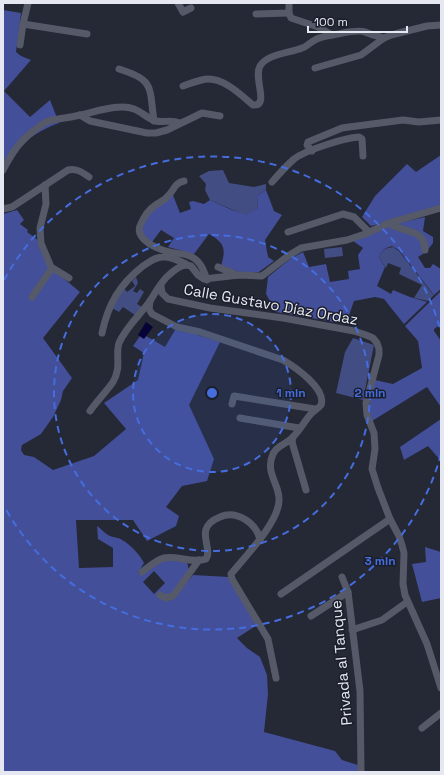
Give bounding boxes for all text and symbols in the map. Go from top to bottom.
scale bar [308,8,407,34]
text: 100 m [314,14,348,30]
street label: Calle Gustavo Díaz Ordaz [182,279,360,329]
text: 1 min [276,385,306,401]
text: 2 min [354,385,386,401]
centre of rings [205,386,219,400]
text: 3 min [364,553,396,569]
street label: Privada al Tanque [326,600,356,726]

